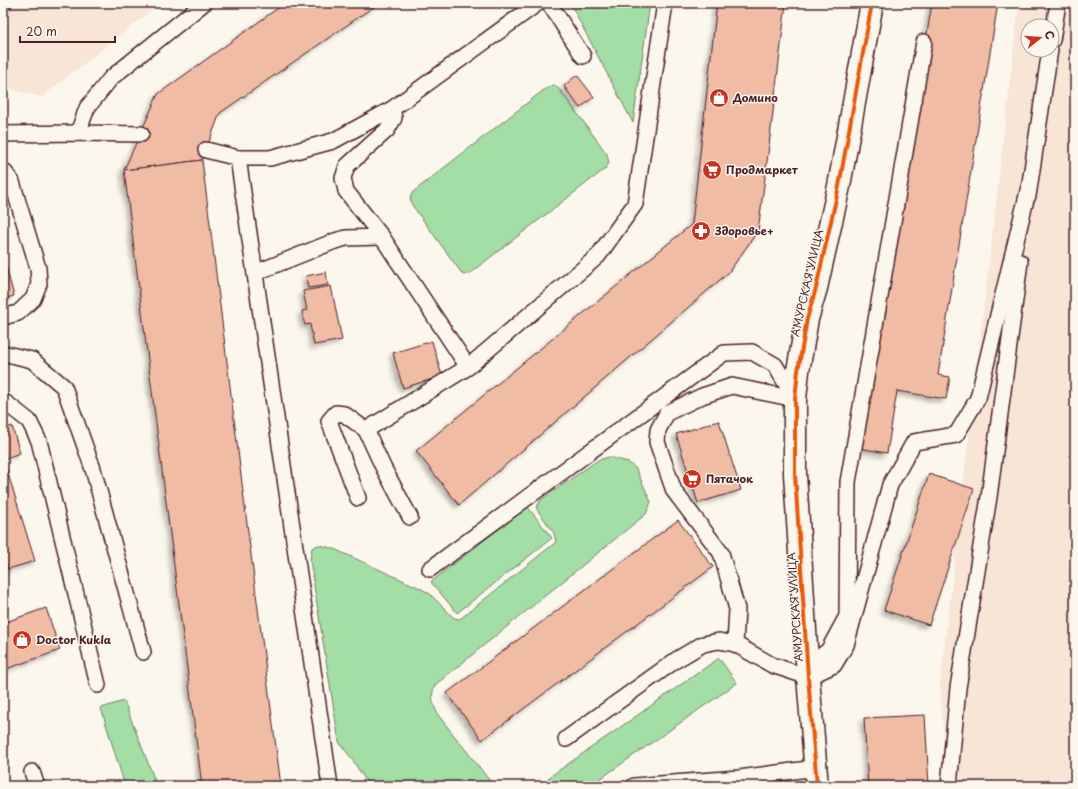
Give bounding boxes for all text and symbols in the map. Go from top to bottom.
scale bar [20,18,115,44]
north arrow [1020,18,1060,58]
text: 20 m [26,22,57,40]
text: С [1041,28,1059,41]
shop icon: Домино [708,87,730,109]
place label: Домино [732,89,778,106]
supermarket icon: Продмаркет [701,159,723,181]
place label: Продмаркет [726,161,798,178]
pharmacy icon: Здоровье+ [690,220,712,242]
place label: Здоровье+ [714,222,774,239]
street label: АМУРСКАЯ УЛИЦА [786,227,827,338]
supermarket icon: Пятачок [681,468,703,490]
place label: Пятачок [706,470,754,487]
street label: АМУРСКАЯ УЛИЦА [782,551,807,662]
shop icon: Doctor Kukla [11,629,33,651]
place label: Doctor Kukla [36,631,112,648]

